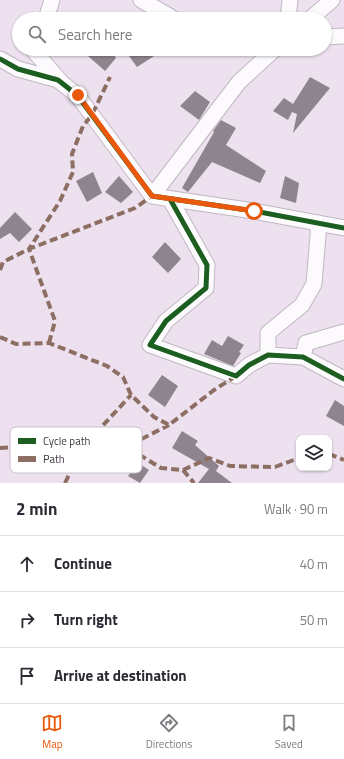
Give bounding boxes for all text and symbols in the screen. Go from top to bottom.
search box [12,12,332,56]
icon: search [26,23,48,45]
text: Search here [58,23,132,46]
route end [69,86,87,104]
route start [245,202,263,220]
legend [10,427,142,473]
text: Cycle path [43,433,91,449]
map controls [296,435,332,471]
button: layers [296,435,332,471]
text: Path [43,451,65,467]
text: 2 min [16,496,57,522]
text: Walk · 90 m [264,499,328,519]
text: Continue [54,552,112,575]
icon: ahead [16,553,38,575]
text: 40 m [300,554,328,574]
text: Turn right [54,608,118,631]
icon: right [16,609,38,631]
text: 50 m [300,610,328,630]
text: Arrive at destination [54,664,187,687]
icon: arrive [16,665,38,687]
tab: Map [41,712,63,752]
tab: Directions [146,712,192,752]
tab: Saved [275,712,303,752]

